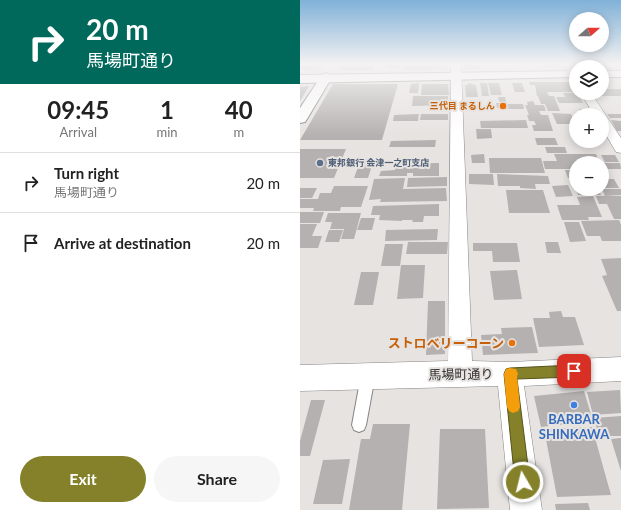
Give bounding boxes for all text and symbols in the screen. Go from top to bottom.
text: 20 m [86,12,149,46]
north arrow [569,12,609,52]
map controls [569,12,609,196]
icon: right [20,16,72,68]
text: 馬場町通り [86,49,176,71]
button: layers [569,60,609,100]
text: 09:45 [47,95,109,124]
text: 1 [160,95,174,124]
text: 40 [225,95,253,124]
place label: 三代目 まるしん [430,100,495,111]
marker: 三代目 まるしん [498,101,508,111]
button: + [569,108,609,148]
text: Arrival [60,124,97,140]
text: min [156,124,178,140]
text: m [233,124,244,140]
button: − [569,156,609,196]
place label: 東邦銀行 会津一之町支店 [328,157,429,168]
marker: 東邦銀行 会津一之町支店 [315,158,325,168]
text: Turn right [54,164,119,182]
icon: right [20,172,42,194]
text: 20 m [246,174,280,192]
text: 馬場町通り [54,184,119,200]
icon: arrive [20,232,42,254]
text: Arrive at destination [54,234,191,252]
text: 20 m [246,234,280,252]
place label: ストロベリーコーン [388,335,504,351]
marker: ストロベリーコーン [507,338,517,348]
pin [557,354,591,388]
icon: arrive [563,360,585,382]
street label: 馬場町通り [428,365,494,383]
marker: BARBAR SHINKAWA [569,400,579,410]
place label: BARBAR SHINKAWA [539,411,610,442]
button: Exit [20,456,146,502]
button: Share [154,456,280,502]
position arrow [502,461,544,503]

